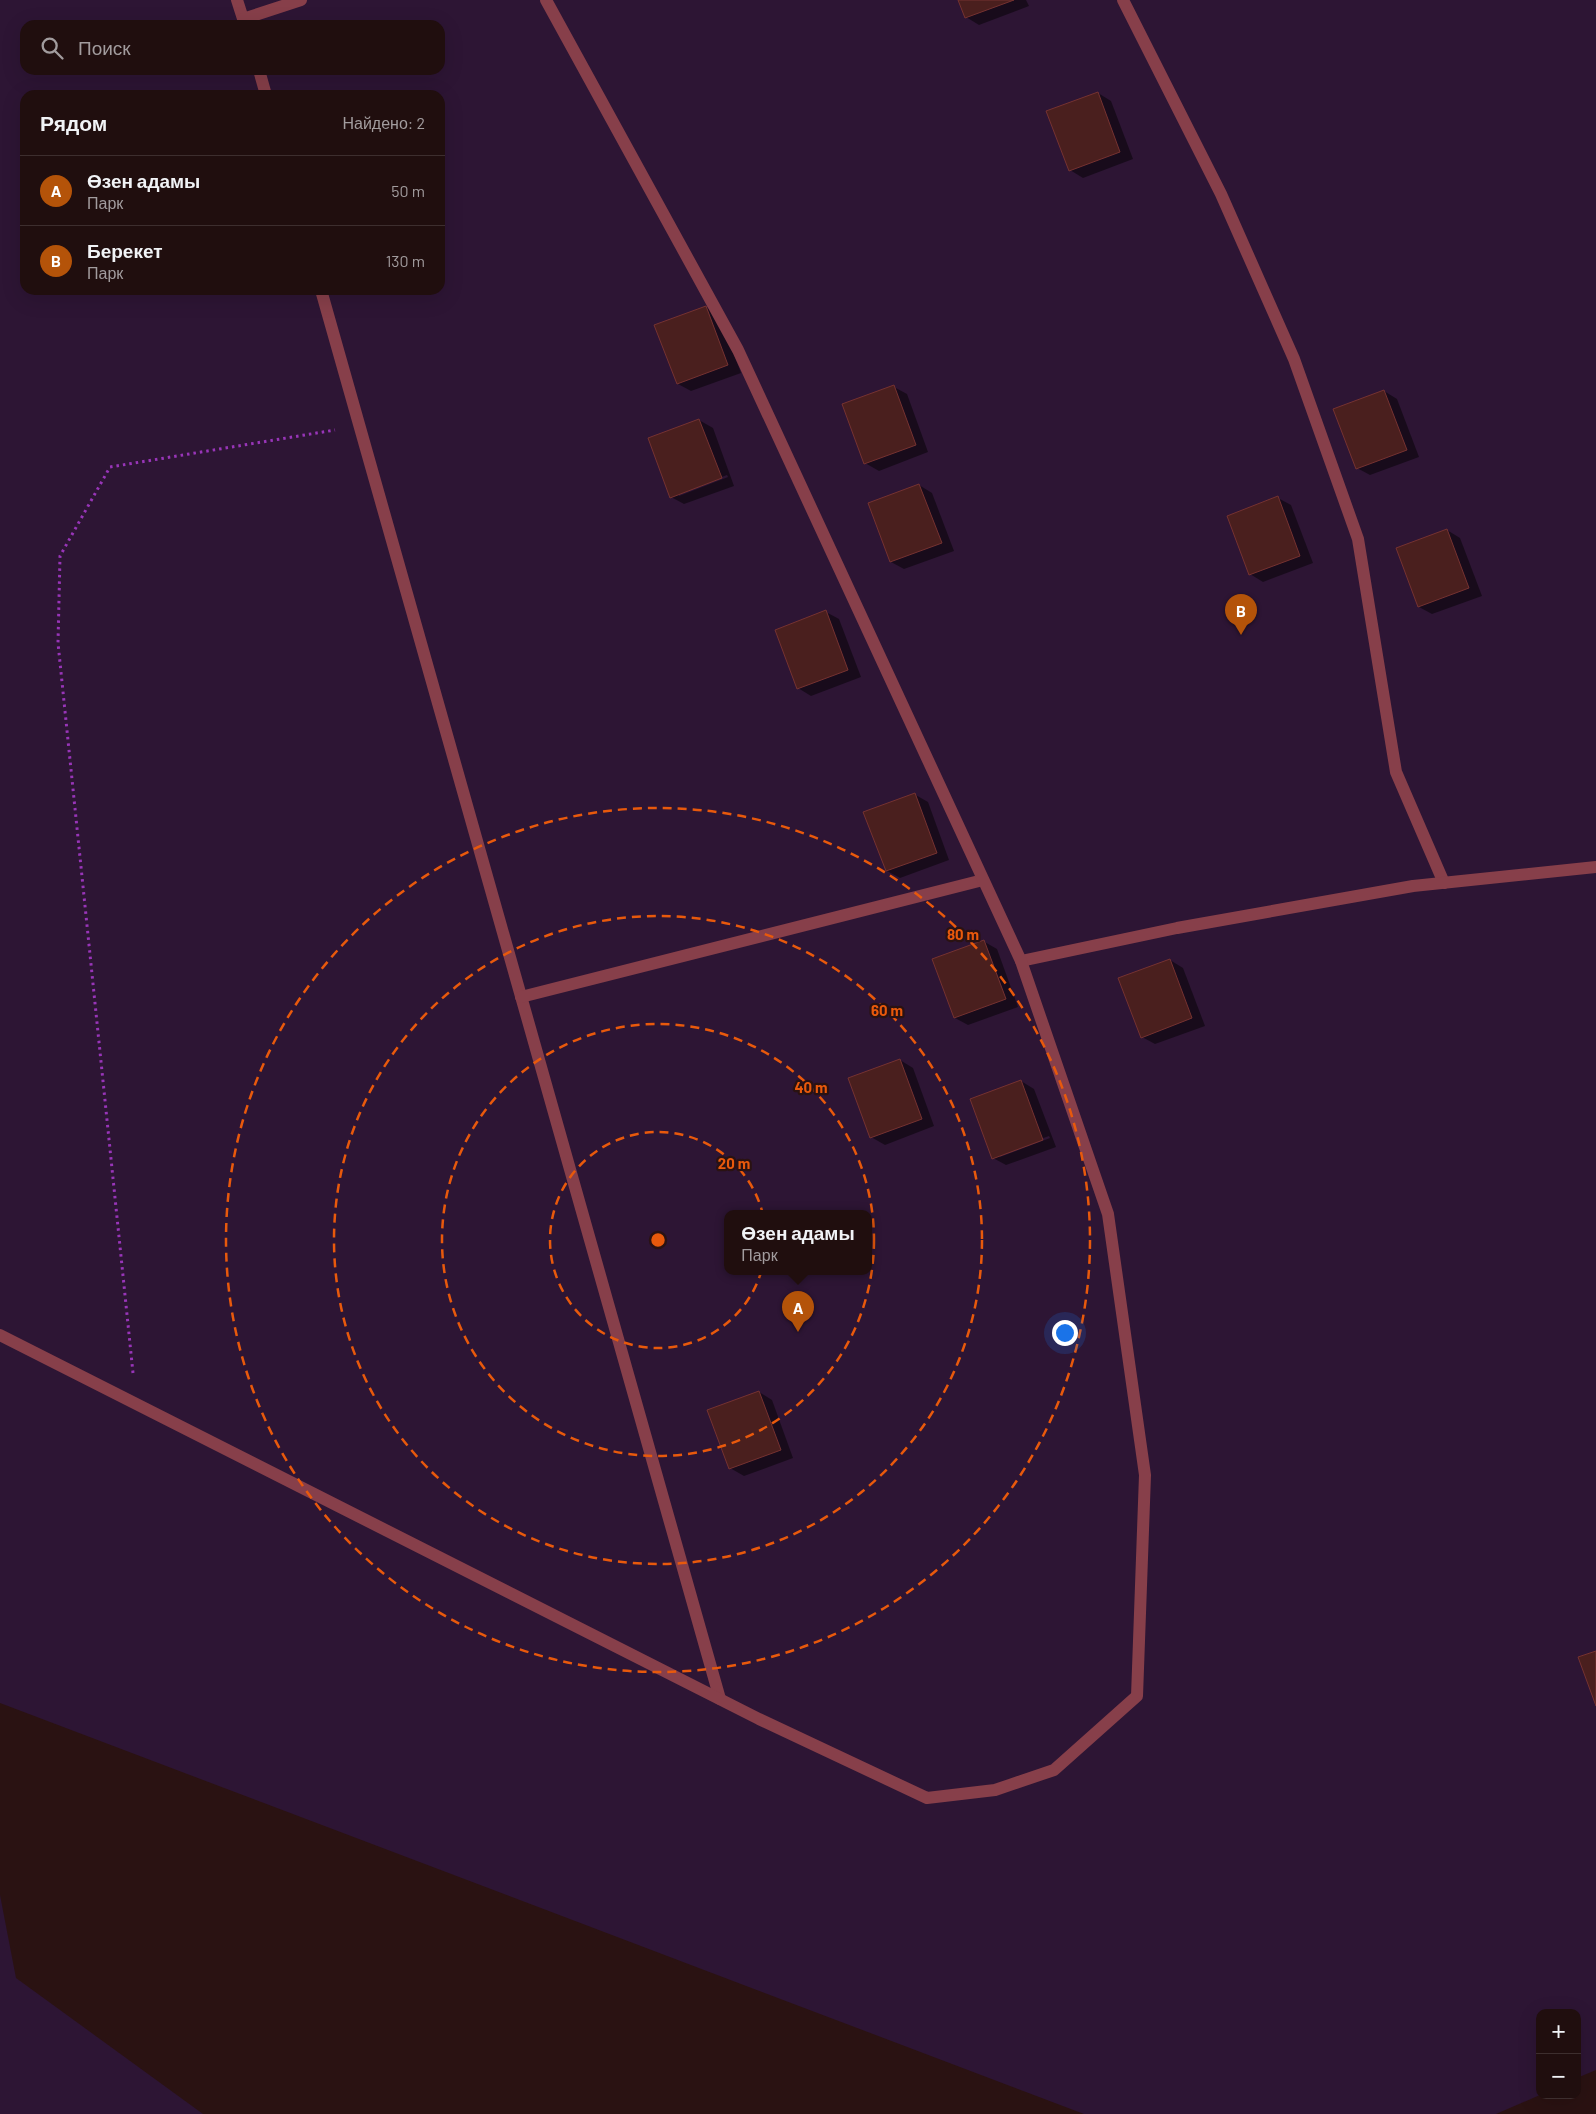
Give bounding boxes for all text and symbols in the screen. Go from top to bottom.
search box [20,20,445,75]
icon: search [38,34,66,62]
text: Поиск [78,36,131,59]
text: Рядом [40,110,107,135]
text: Найдено: 2 [342,113,425,132]
text: Өзен адамы [87,169,200,192]
text: A [51,181,61,200]
text: 50 m [391,181,425,200]
text: Парк [87,193,123,212]
text: Берекет [87,239,163,262]
text: B [51,251,61,270]
text: 130 m [386,251,425,270]
text: Парк [87,263,123,282]
pin: B [1225,594,1257,635]
text: 80 m [947,925,979,943]
text: 60 m [871,1001,903,1019]
text: 40 m [794,1078,828,1096]
text: 20 m [718,1154,750,1172]
popup [724,1210,872,1275]
text: Өзен адамы [741,1221,855,1244]
centre of rings [649,1231,667,1249]
text: Парк [741,1245,778,1264]
pin: A [782,1291,814,1332]
your location [1052,1320,1078,1346]
map controls [1536,2009,1581,2099]
button: + [1536,2009,1581,2054]
button: − [1536,2054,1581,2099]

